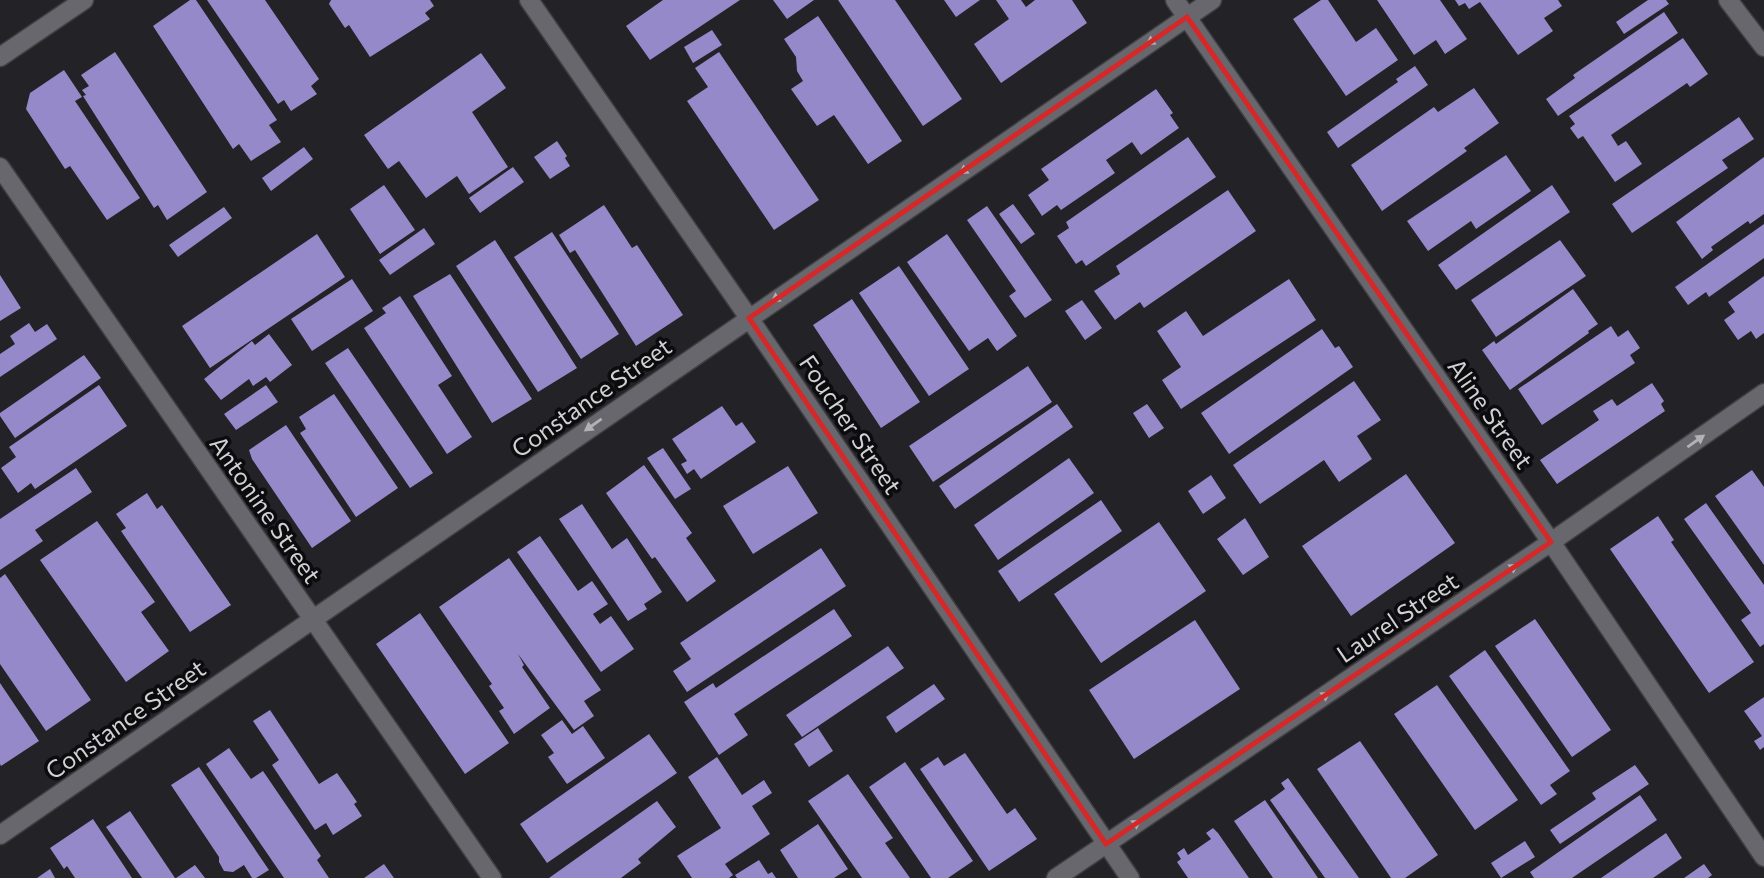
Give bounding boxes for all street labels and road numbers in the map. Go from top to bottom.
street label: Constance Street [505,331,677,463]
street label: Foucher Street [794,349,908,499]
street label: Aline Street [1443,352,1540,474]
street label: Antonine Street [204,430,328,588]
street label: Laurel Street [1331,566,1463,668]
street label: Constance Street [39,653,211,785]

